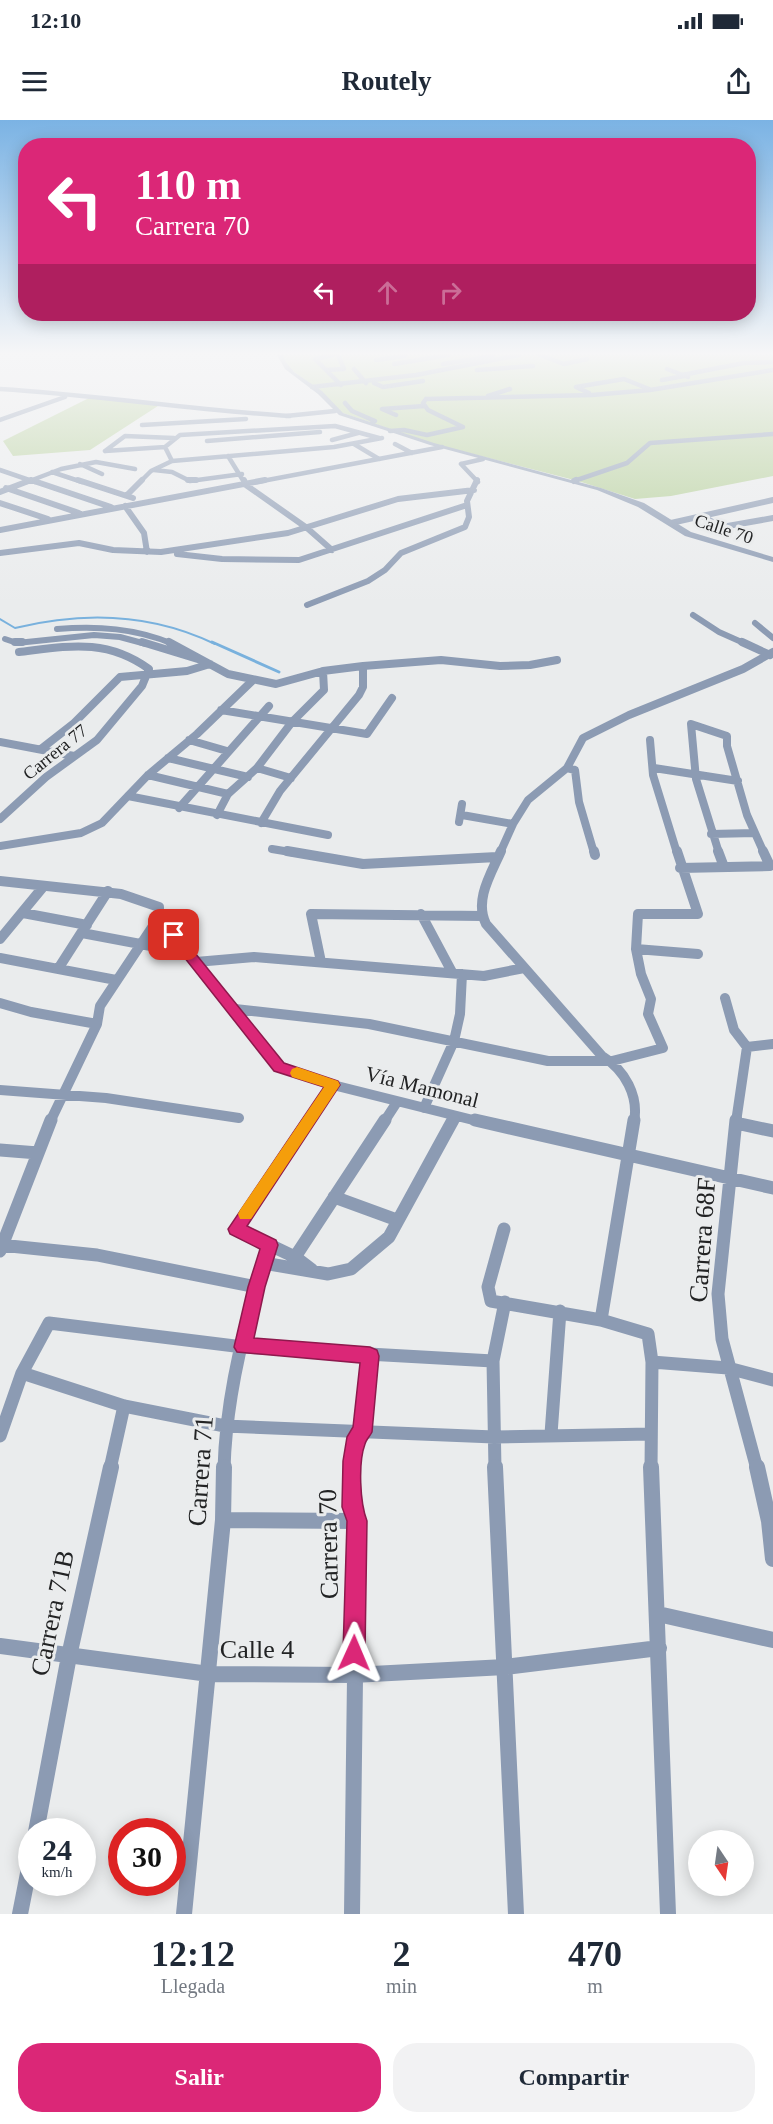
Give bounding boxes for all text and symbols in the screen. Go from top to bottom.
text: 12:10 [30,8,81,33]
icon: menu [18,65,51,98]
icon: share [722,65,755,98]
text: Routely [342,66,432,96]
icon: left [36,162,114,240]
text: 110 m [135,162,241,208]
text: Carrera 70 [135,211,250,241]
icon: left [308,276,341,309]
icon: ahead [371,276,404,309]
icon: right [434,276,467,309]
street label: Calle 70 [692,510,756,548]
street label: Carrera 77 [19,720,91,784]
pin [148,909,199,960]
icon: arrive [157,918,190,951]
street label: Vía Mamonal [363,1061,481,1113]
street label: Carrera 68F [684,1177,721,1303]
street label: Carrera 71 [182,1415,219,1527]
street label: Carrera 70 [313,1489,344,1599]
street label: Carrera 71B [25,1548,80,1679]
position arrow [322,1621,386,1685]
street label: Calle 4 [220,1635,294,1664]
speed limit sign: 30 [108,1818,186,1896]
north arrow [688,1830,754,1896]
map controls [688,1830,754,1896]
text: 24 [42,1833,72,1866]
text: km/h [42,1864,72,1880]
text: 12:12 [151,1934,235,1974]
text: 2 [393,1934,411,1974]
text: 470 [568,1934,622,1974]
text: Llegada [161,1975,225,1997]
text: min [386,1975,417,1997]
text: m [587,1975,603,1997]
button: Salir [18,2043,381,2112]
button: Compartir [393,2043,755,2112]

